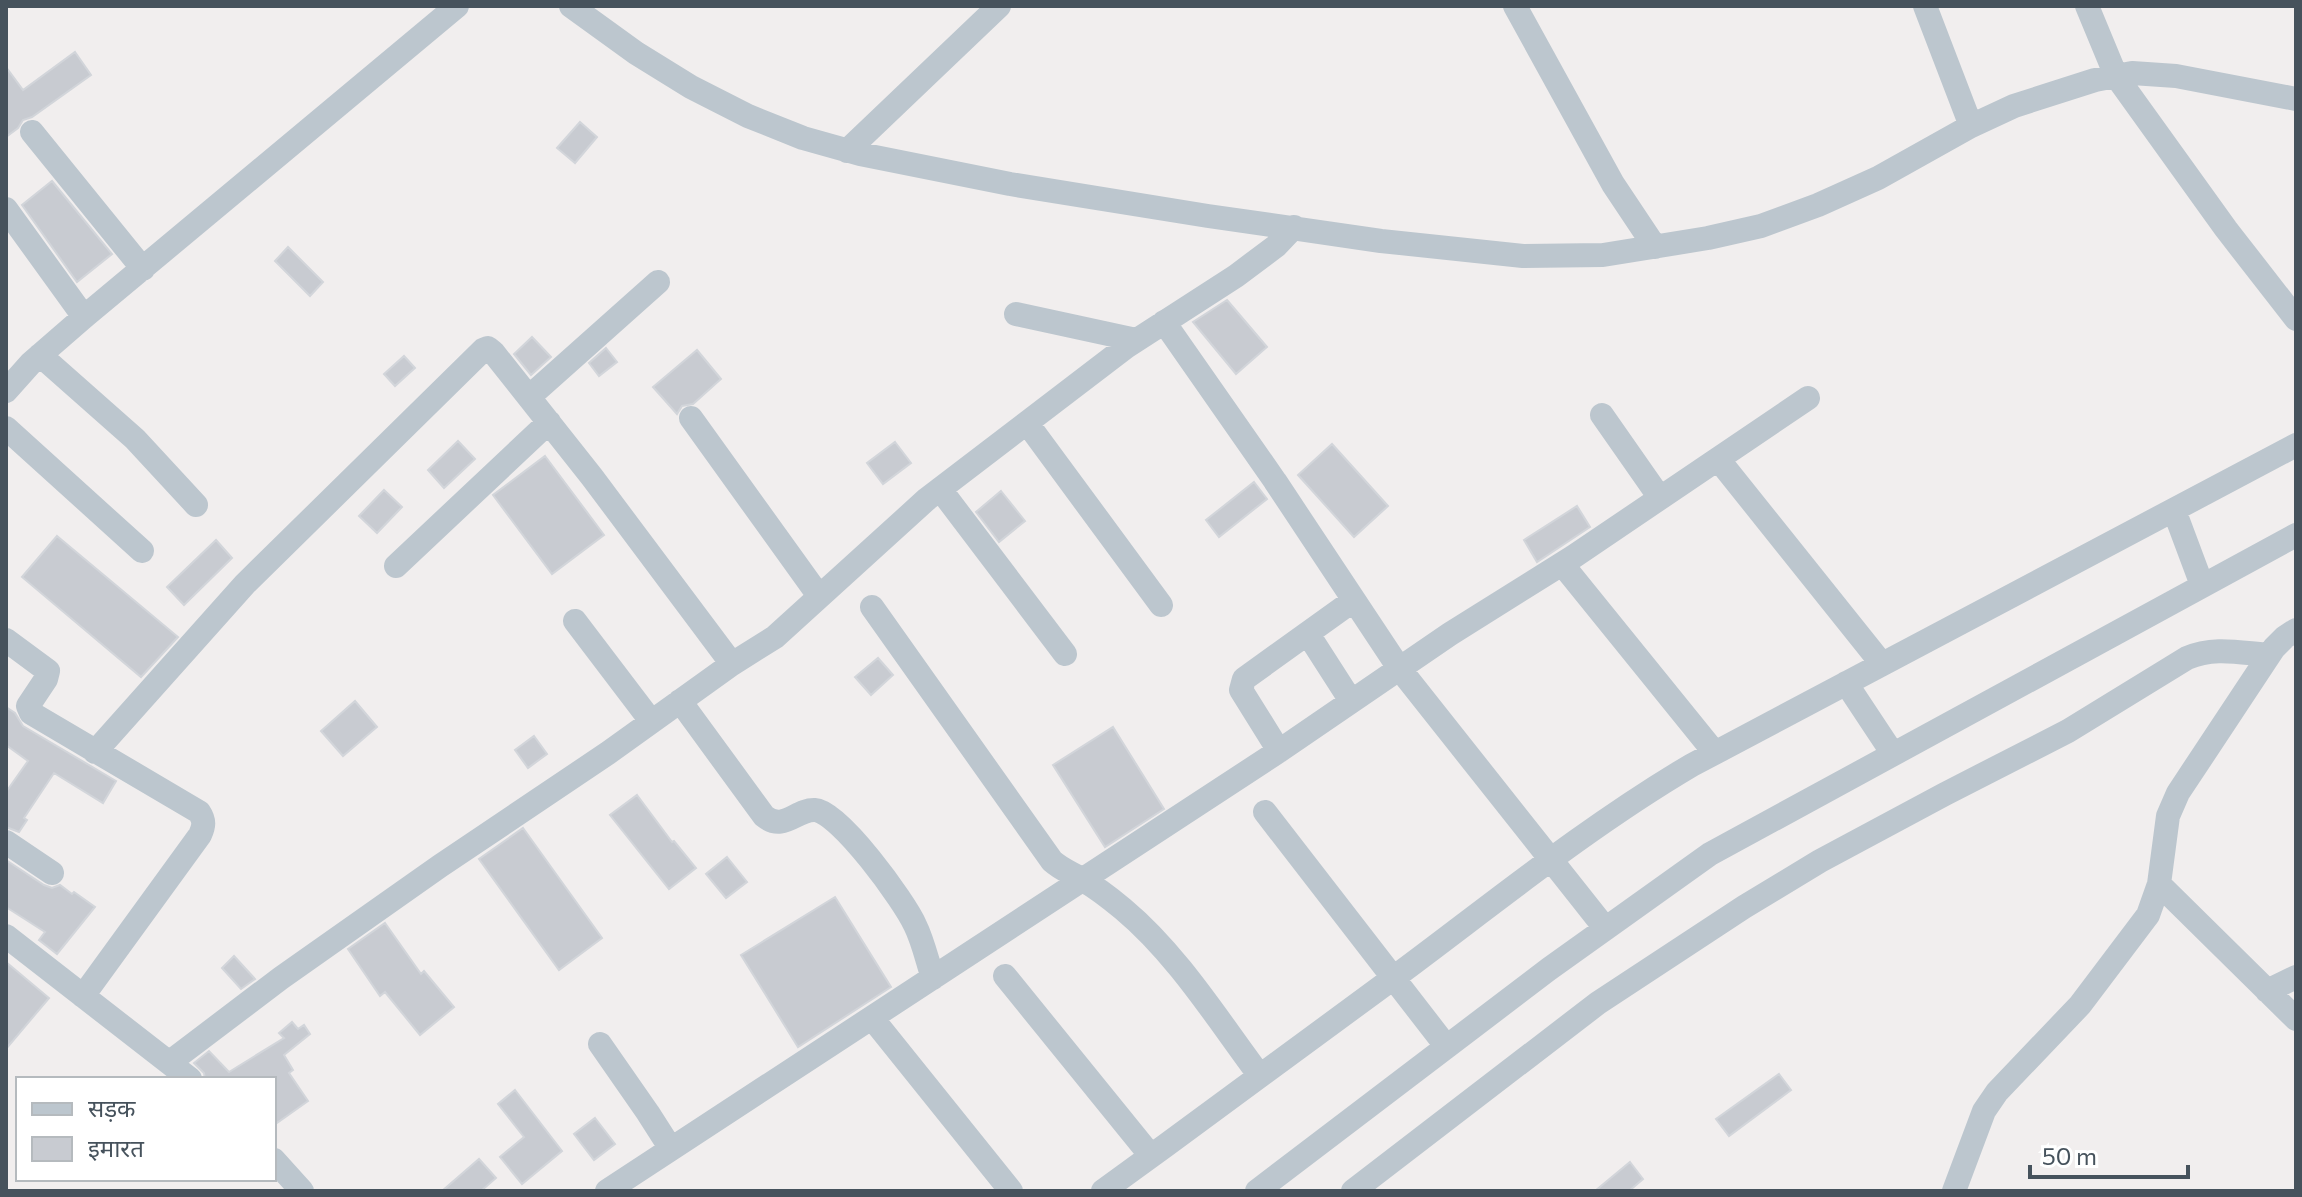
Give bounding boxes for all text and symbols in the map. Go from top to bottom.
legend [16,1077,276,1181]
text: सड़क [88,1093,136,1122]
scale bar [2030,1129,2188,1179]
text: इमारत [88,1133,145,1162]
text: 50 m [2042,1141,2097,1170]

